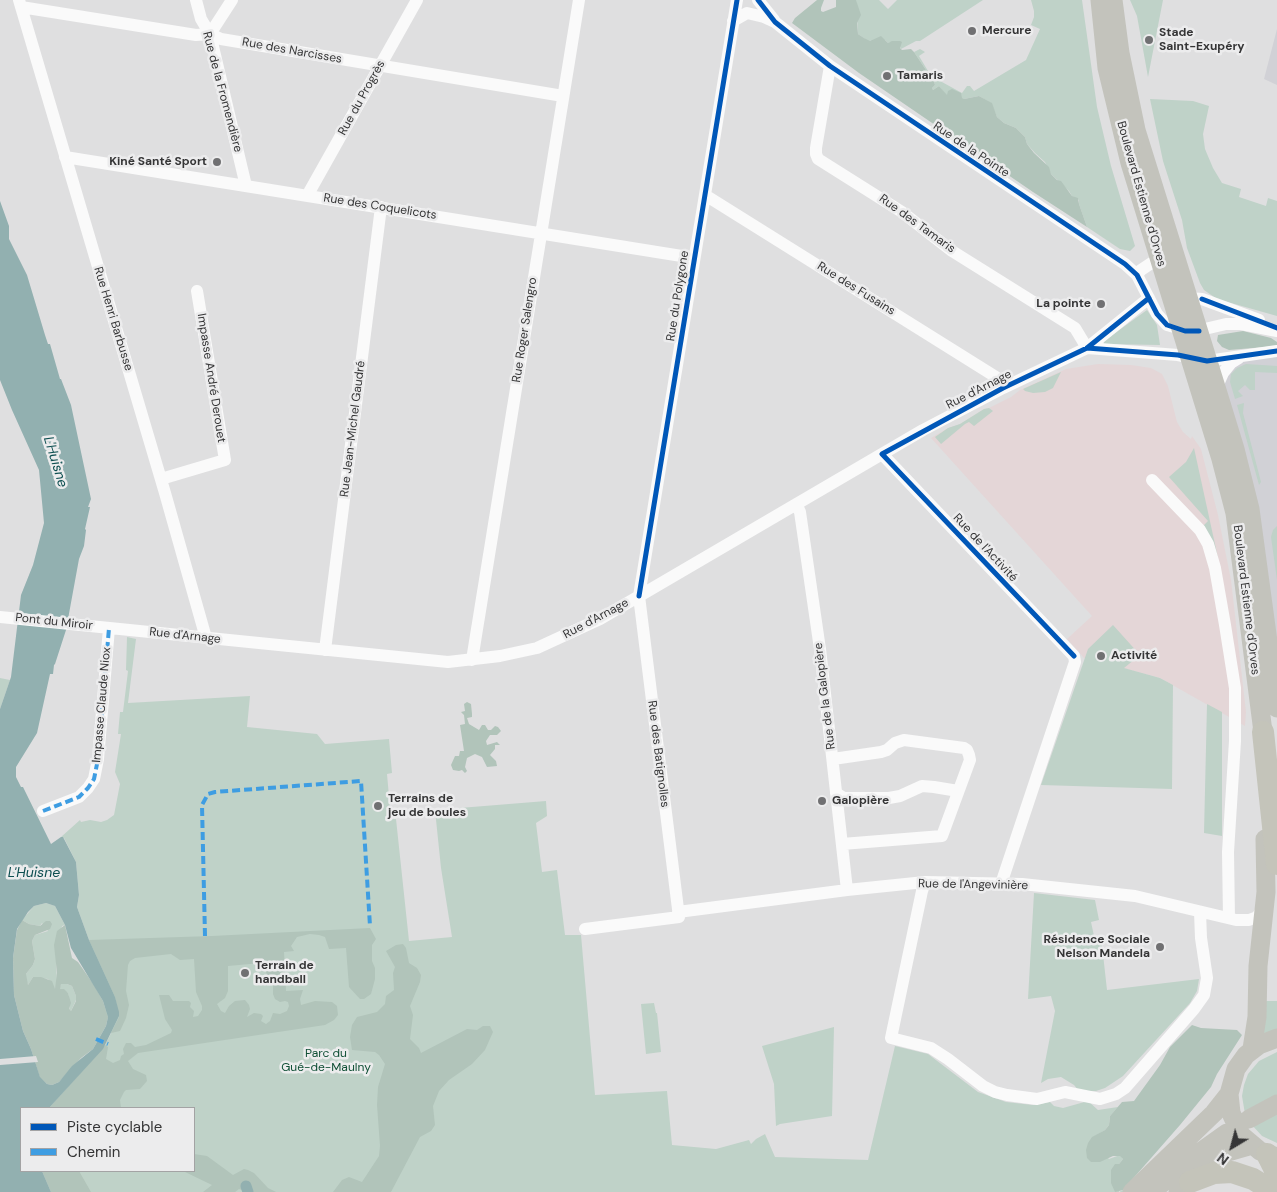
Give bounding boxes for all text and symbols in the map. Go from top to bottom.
place label: Mercure [982,24,1031,38]
marker: Mercure [966,25,978,37]
place label: Stade Saint-Exupéry [1159,26,1245,54]
street label: Rue de la Fromendière [199,30,245,154]
marker: Stade Saint-Exupéry [1143,34,1155,46]
street label: Rue des Narcisses [241,35,343,67]
street label: Rue du Progrès [335,58,389,138]
place label: Tamaris [897,69,943,83]
marker: Tamaris [881,70,893,82]
street label: Rue de la Pointe [930,119,1012,181]
street label: Boulevard Estienne d'Orves [1113,120,1169,268]
place label: Kiné Santé Sport [109,155,207,169]
marker: Kiné Santé Sport [211,156,223,168]
street label: Rue des Coquelicots [322,191,438,223]
street label: Rue des Tamaris [876,192,958,256]
street label: Rue du Polygone [664,250,692,342]
street label: Rue des Fusains [814,259,898,319]
street label: Rue Henri Barbusse [90,265,136,373]
street label: Rue Roger Salengro [510,276,540,384]
place label: La pointe [1036,297,1091,311]
marker: La pointe [1095,298,1107,310]
street label: Impasse André Derouet [194,312,228,444]
street label: Rue Jean-Michel Gaudré [337,360,369,498]
street label: Rue d'Arnage [944,367,1014,413]
water label: L'Huisne [39,434,71,490]
street label: Rue de l'Activité [950,511,1020,585]
street label: Boulevard Estienne d'Orves [1230,524,1262,676]
street label: Rue d'Arnage [561,596,631,642]
street label: Pont du Miroir [15,611,93,633]
street label: Rue d'Arnage [149,625,221,647]
street label: Rue de la Galopière [811,642,839,750]
street label: Impasse Claude Niox [90,647,114,763]
place label: Activité [1111,649,1157,663]
marker: Activité [1095,650,1107,662]
street label: Rue des Batignolles [644,700,672,808]
place label: Terrains de jeu de boules [388,792,466,820]
place label: Galopière [832,794,889,808]
marker: Galopière [816,795,828,807]
marker: Terrains de jeu de boules [372,800,384,812]
water label: L'Huisne [8,865,60,881]
street label: Rue de l'Angevinière [918,877,1028,893]
place label: Résidence Sociale Nelson Mandela [1043,933,1150,961]
marker: Résidence Sociale Nelson Mandela [1154,941,1166,953]
place label: Terrain de handball [255,959,314,987]
marker: Terrain de handball [239,967,251,979]
park label: Parc du Gué-de-Maulny [281,1047,371,1075]
legend [20,1107,195,1172]
text: Piste cyclable [67,1117,162,1137]
north arrow [1207,1122,1257,1172]
text: Chemin [67,1142,120,1162]
text: N [1213,1149,1232,1169]

